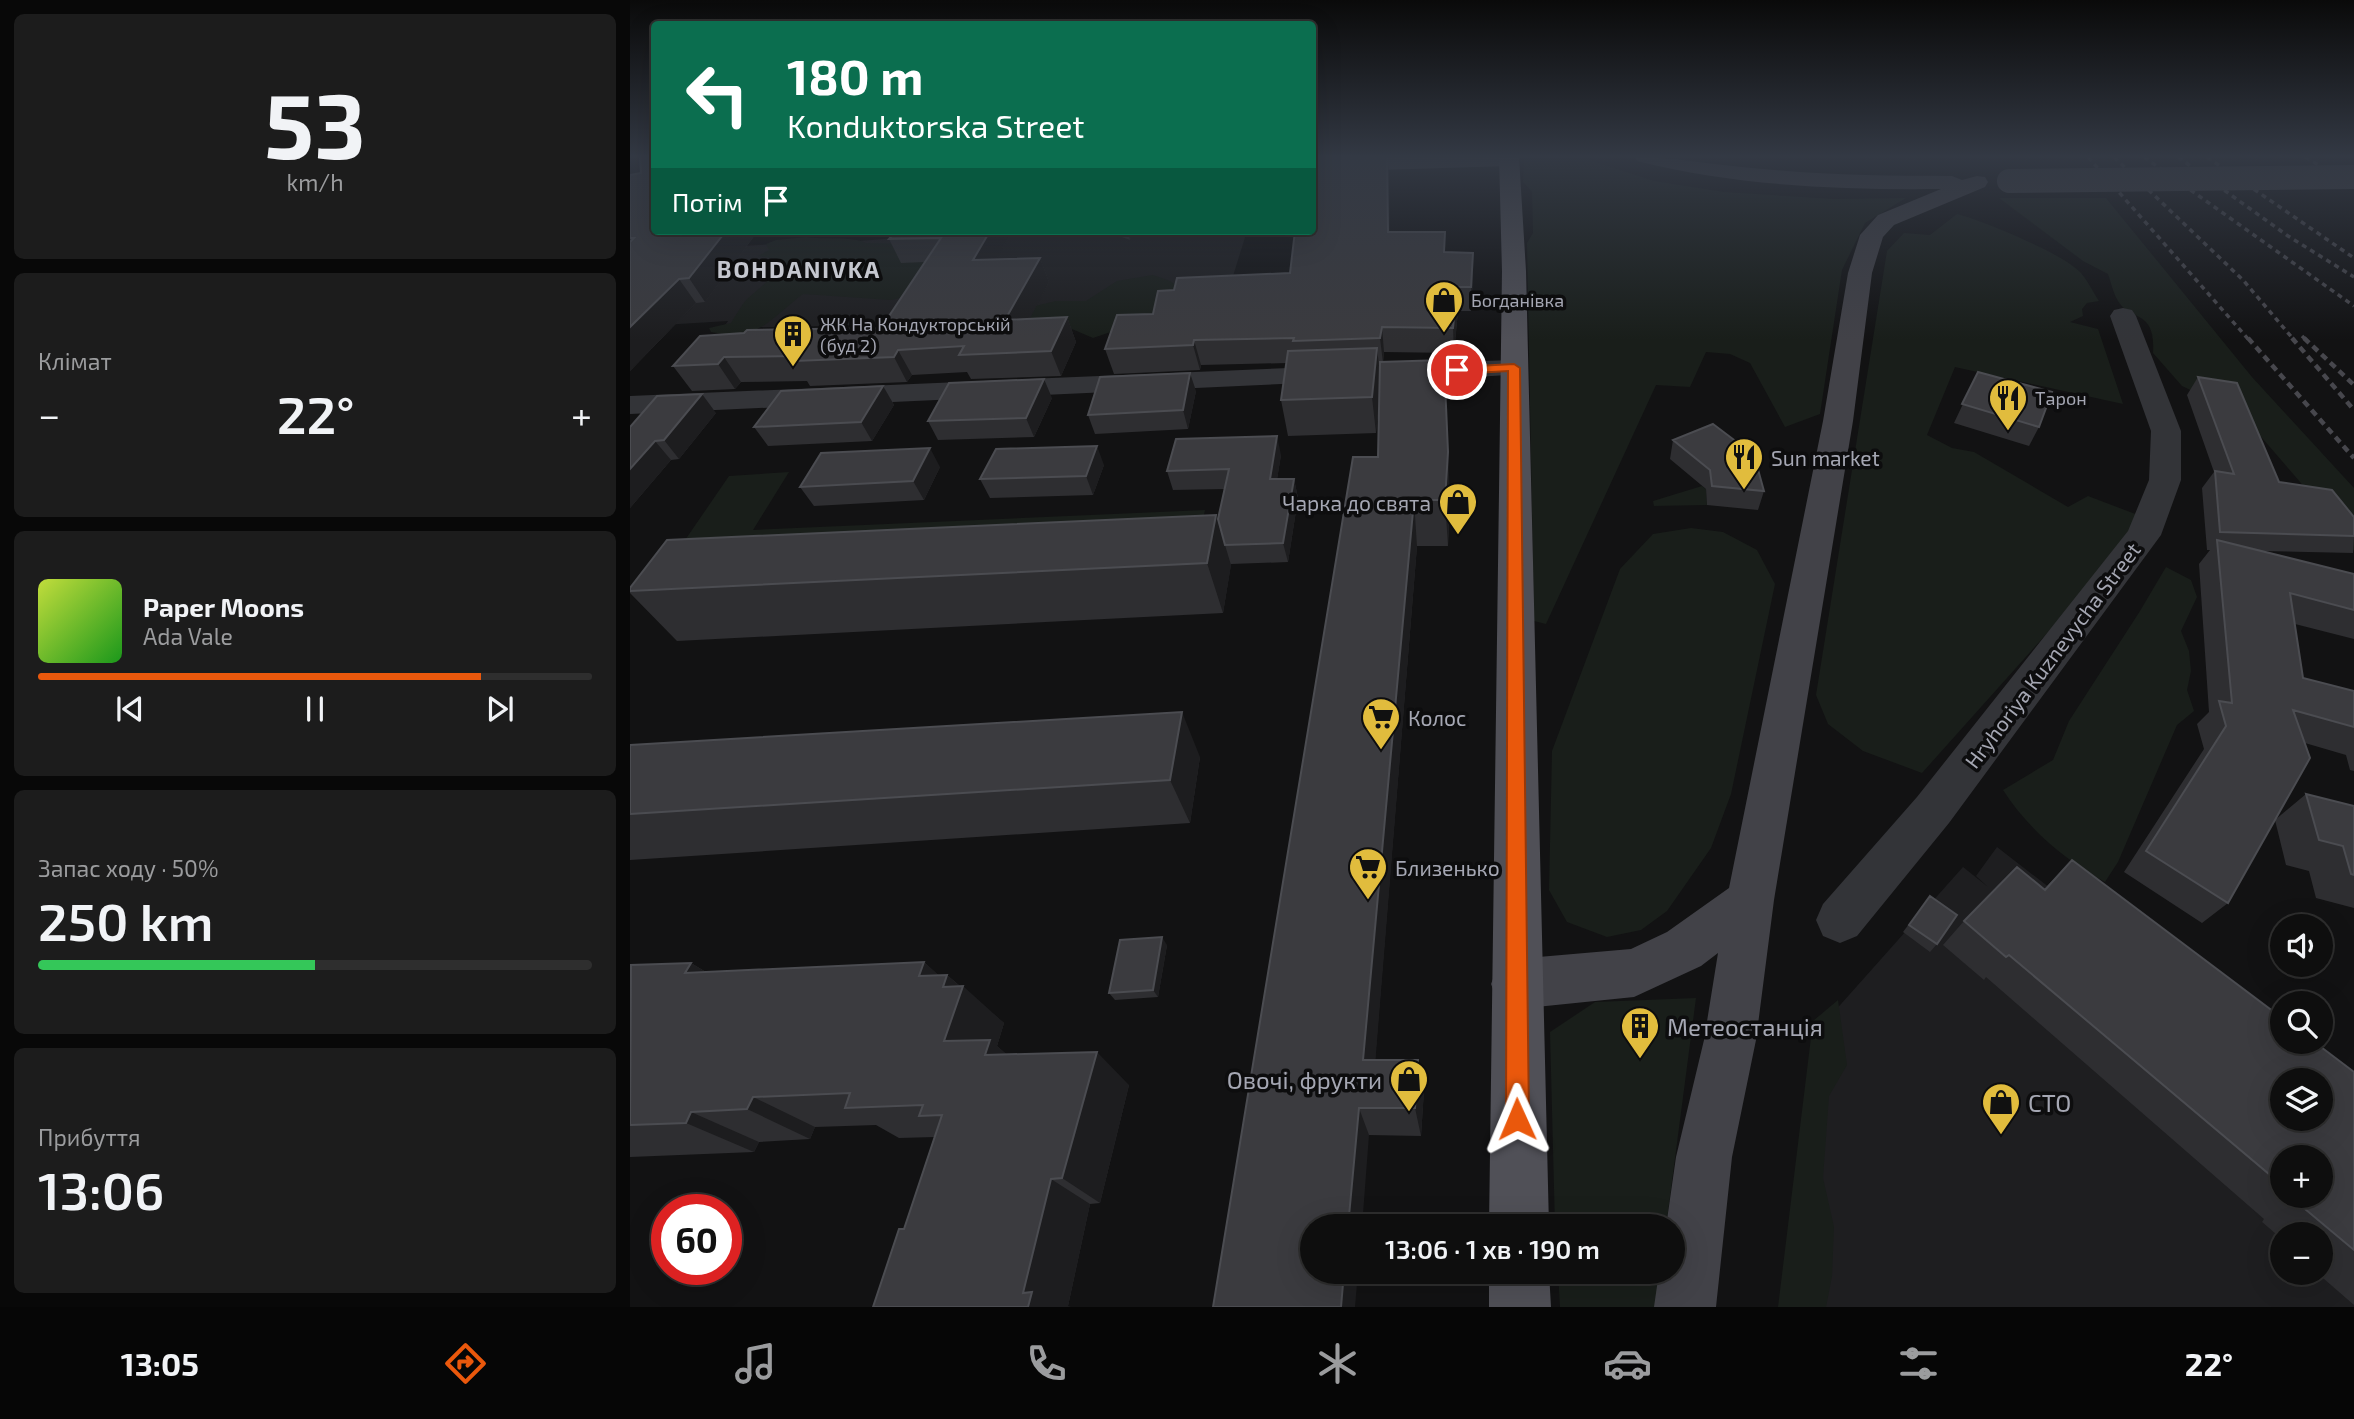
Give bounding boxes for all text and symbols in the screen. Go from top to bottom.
text: 180 m [787,46,923,105]
icon: left [672,49,763,140]
text: 53 [264,68,366,177]
text: Konduktorska Street [787,106,1085,144]
text: km/h [286,168,344,196]
icon: arrive [757,182,795,220]
text: Потім [672,186,743,217]
district label: BOHDANIVKA [717,255,881,283]
shop icon: Богданівка [1423,279,1465,334]
place label: Богданівка [1471,289,1564,311]
building icon: ЖК На Кондукторській (буд 2) [772,313,814,368]
place label: ЖК На Кондукторській (буд 2) [820,313,1011,356]
pin [1427,340,1487,400]
text: Клімат [38,347,112,375]
icon: arrive [1438,351,1476,389]
restaurant icon: Тарон [1987,377,2029,432]
text: 22° [277,382,355,444]
place label: Тарон [2035,387,2087,409]
text: − [38,391,60,437]
text: + [571,391,592,437]
restaurant icon: Sun market [1723,436,1765,491]
place label: Sun market [1771,445,1880,470]
shop icon: Чарка до свята [1437,481,1479,536]
place label: Чарка до свята [1282,490,1431,515]
street label: Hryhoriya Kuznevycha Street [1959,537,2145,773]
text: Paper Moons [143,591,304,622]
text: Ada Vale [143,622,233,650]
icon: previous [111,690,149,728]
icon: pause [296,690,334,728]
icon: next [481,690,519,728]
supermarket icon: Колос [1360,696,1402,751]
place label: Колос [1408,705,1466,730]
supermarket icon: Близенько [1347,846,1389,901]
text: Запас ходу · 50% [38,854,218,882]
place label: Близенько [1395,855,1500,880]
text: 250 km [38,889,213,951]
map controls [2270,914,2333,1285]
button: sound [2270,914,2333,977]
button: search [2270,991,2333,1054]
building icon: Метеостанція [1619,1005,1661,1060]
place label: Метеостанція [1667,1012,1823,1041]
shop icon: Овочі, фрукти [1388,1058,1430,1113]
place label: Овочі, фрукти [1227,1065,1382,1095]
button: layers [2270,1068,2333,1131]
shop icon: СТО [1980,1081,2022,1136]
position arrow [1480,1082,1554,1156]
place label: СТО [2028,1088,2071,1117]
text: Прибуття [38,1123,141,1151]
button: + [2270,1145,2333,1208]
text: 13:06 [38,1158,164,1220]
speed limit sign: 60 [651,1194,742,1285]
button: − [2270,1222,2333,1285]
text: 13:06 · 1 хв · 190 m [1385,1233,1600,1264]
icon: directions [441,1339,490,1388]
icon: music [731,1339,780,1388]
icon: phone [1022,1339,1071,1388]
icon: climate [1313,1339,1362,1388]
icon: car [1603,1339,1652,1388]
icon: filters [1894,1339,1943,1388]
text: 13:05 [121,1344,199,1382]
text: 22° [2185,1344,2233,1382]

